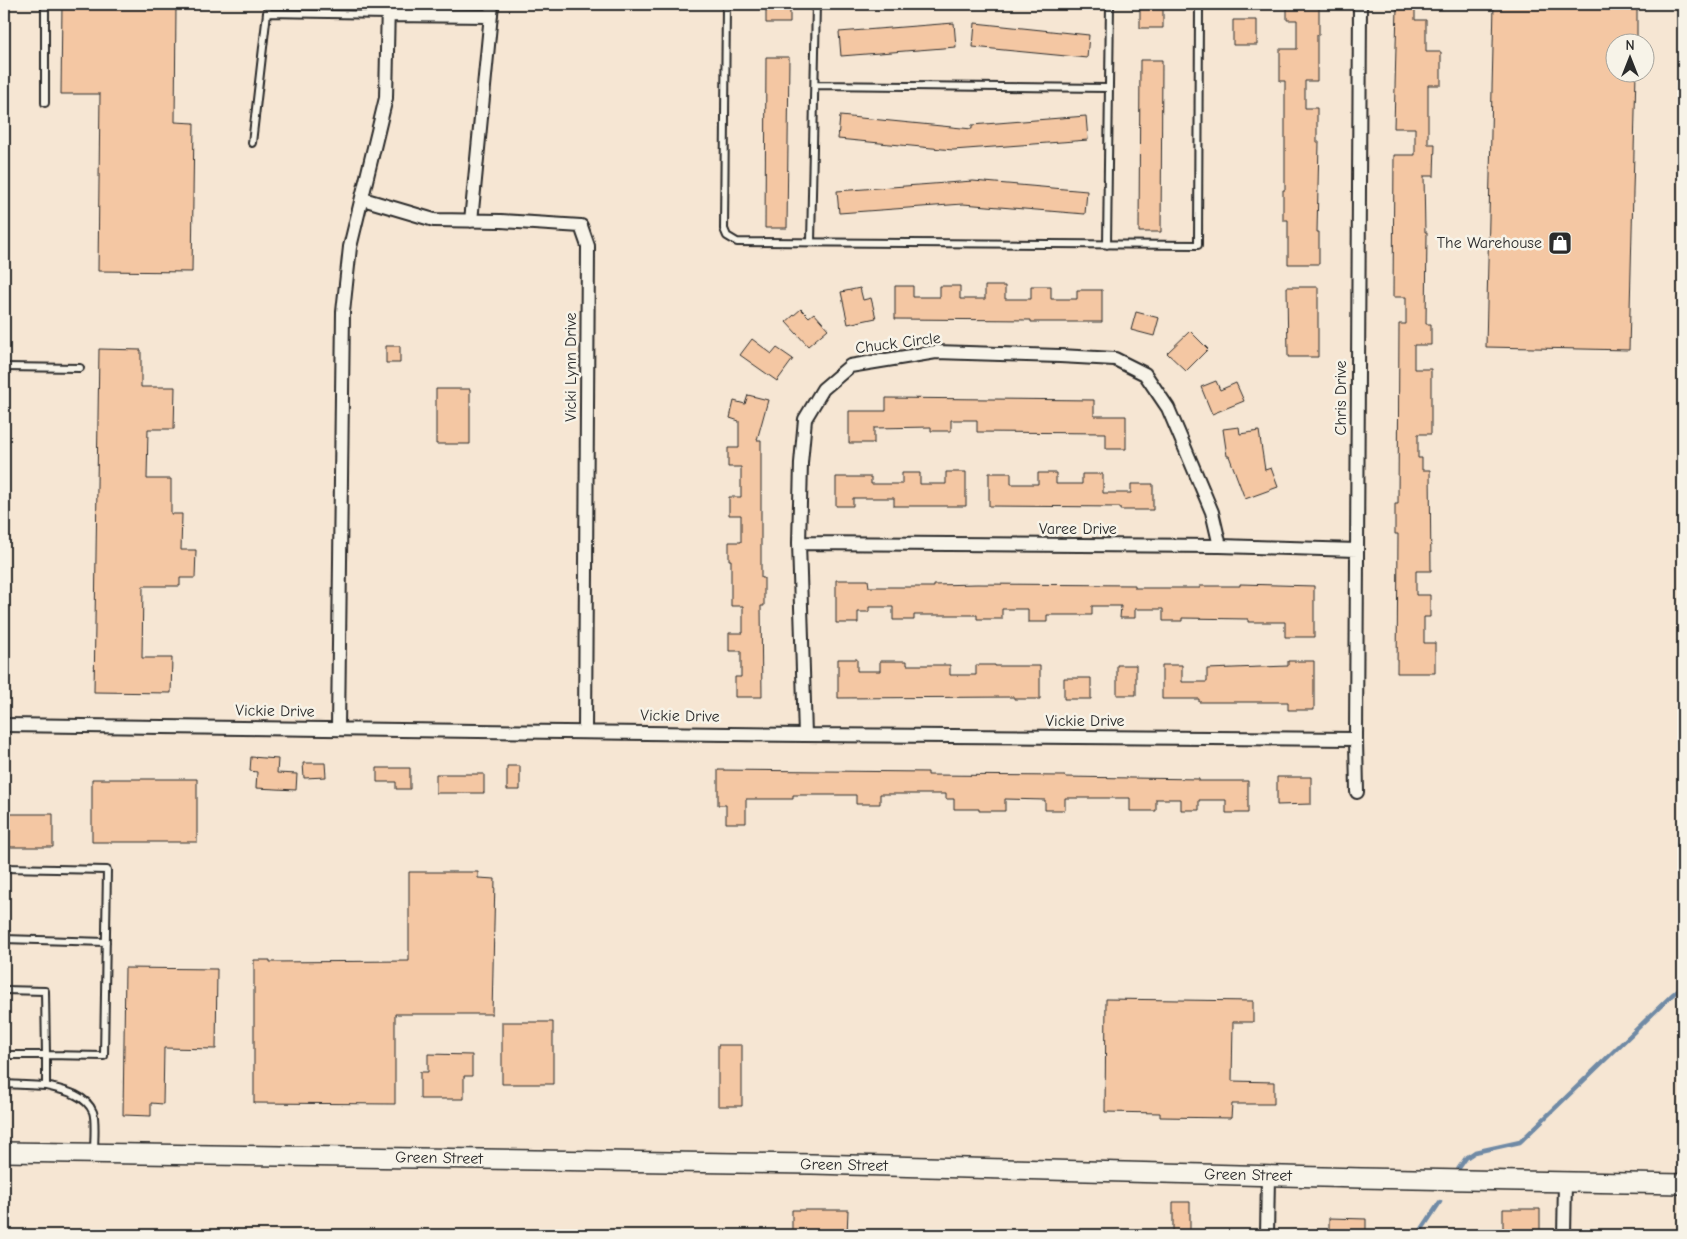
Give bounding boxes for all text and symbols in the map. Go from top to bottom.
north arrow [1604,32,1654,82]
text: N [1625,37,1635,54]
shop icon: The Warehouse [1547,230,1573,256]
place label: The Warehouse [1437,234,1542,252]
street label: Vicki Lynn Drive [562,312,580,422]
street label: Chuck Circle [854,329,942,357]
street label: Chris Drive [1332,361,1350,435]
street label: Varee Drive [1039,520,1117,538]
street label: Vickie Drive [235,701,315,721]
street label: Vickie Drive [640,706,720,726]
street label: Vickie Drive [1045,712,1125,730]
street label: Green Street [395,1148,483,1168]
street label: Green Street [800,1155,888,1175]
street label: Green Street [1204,1165,1292,1185]

